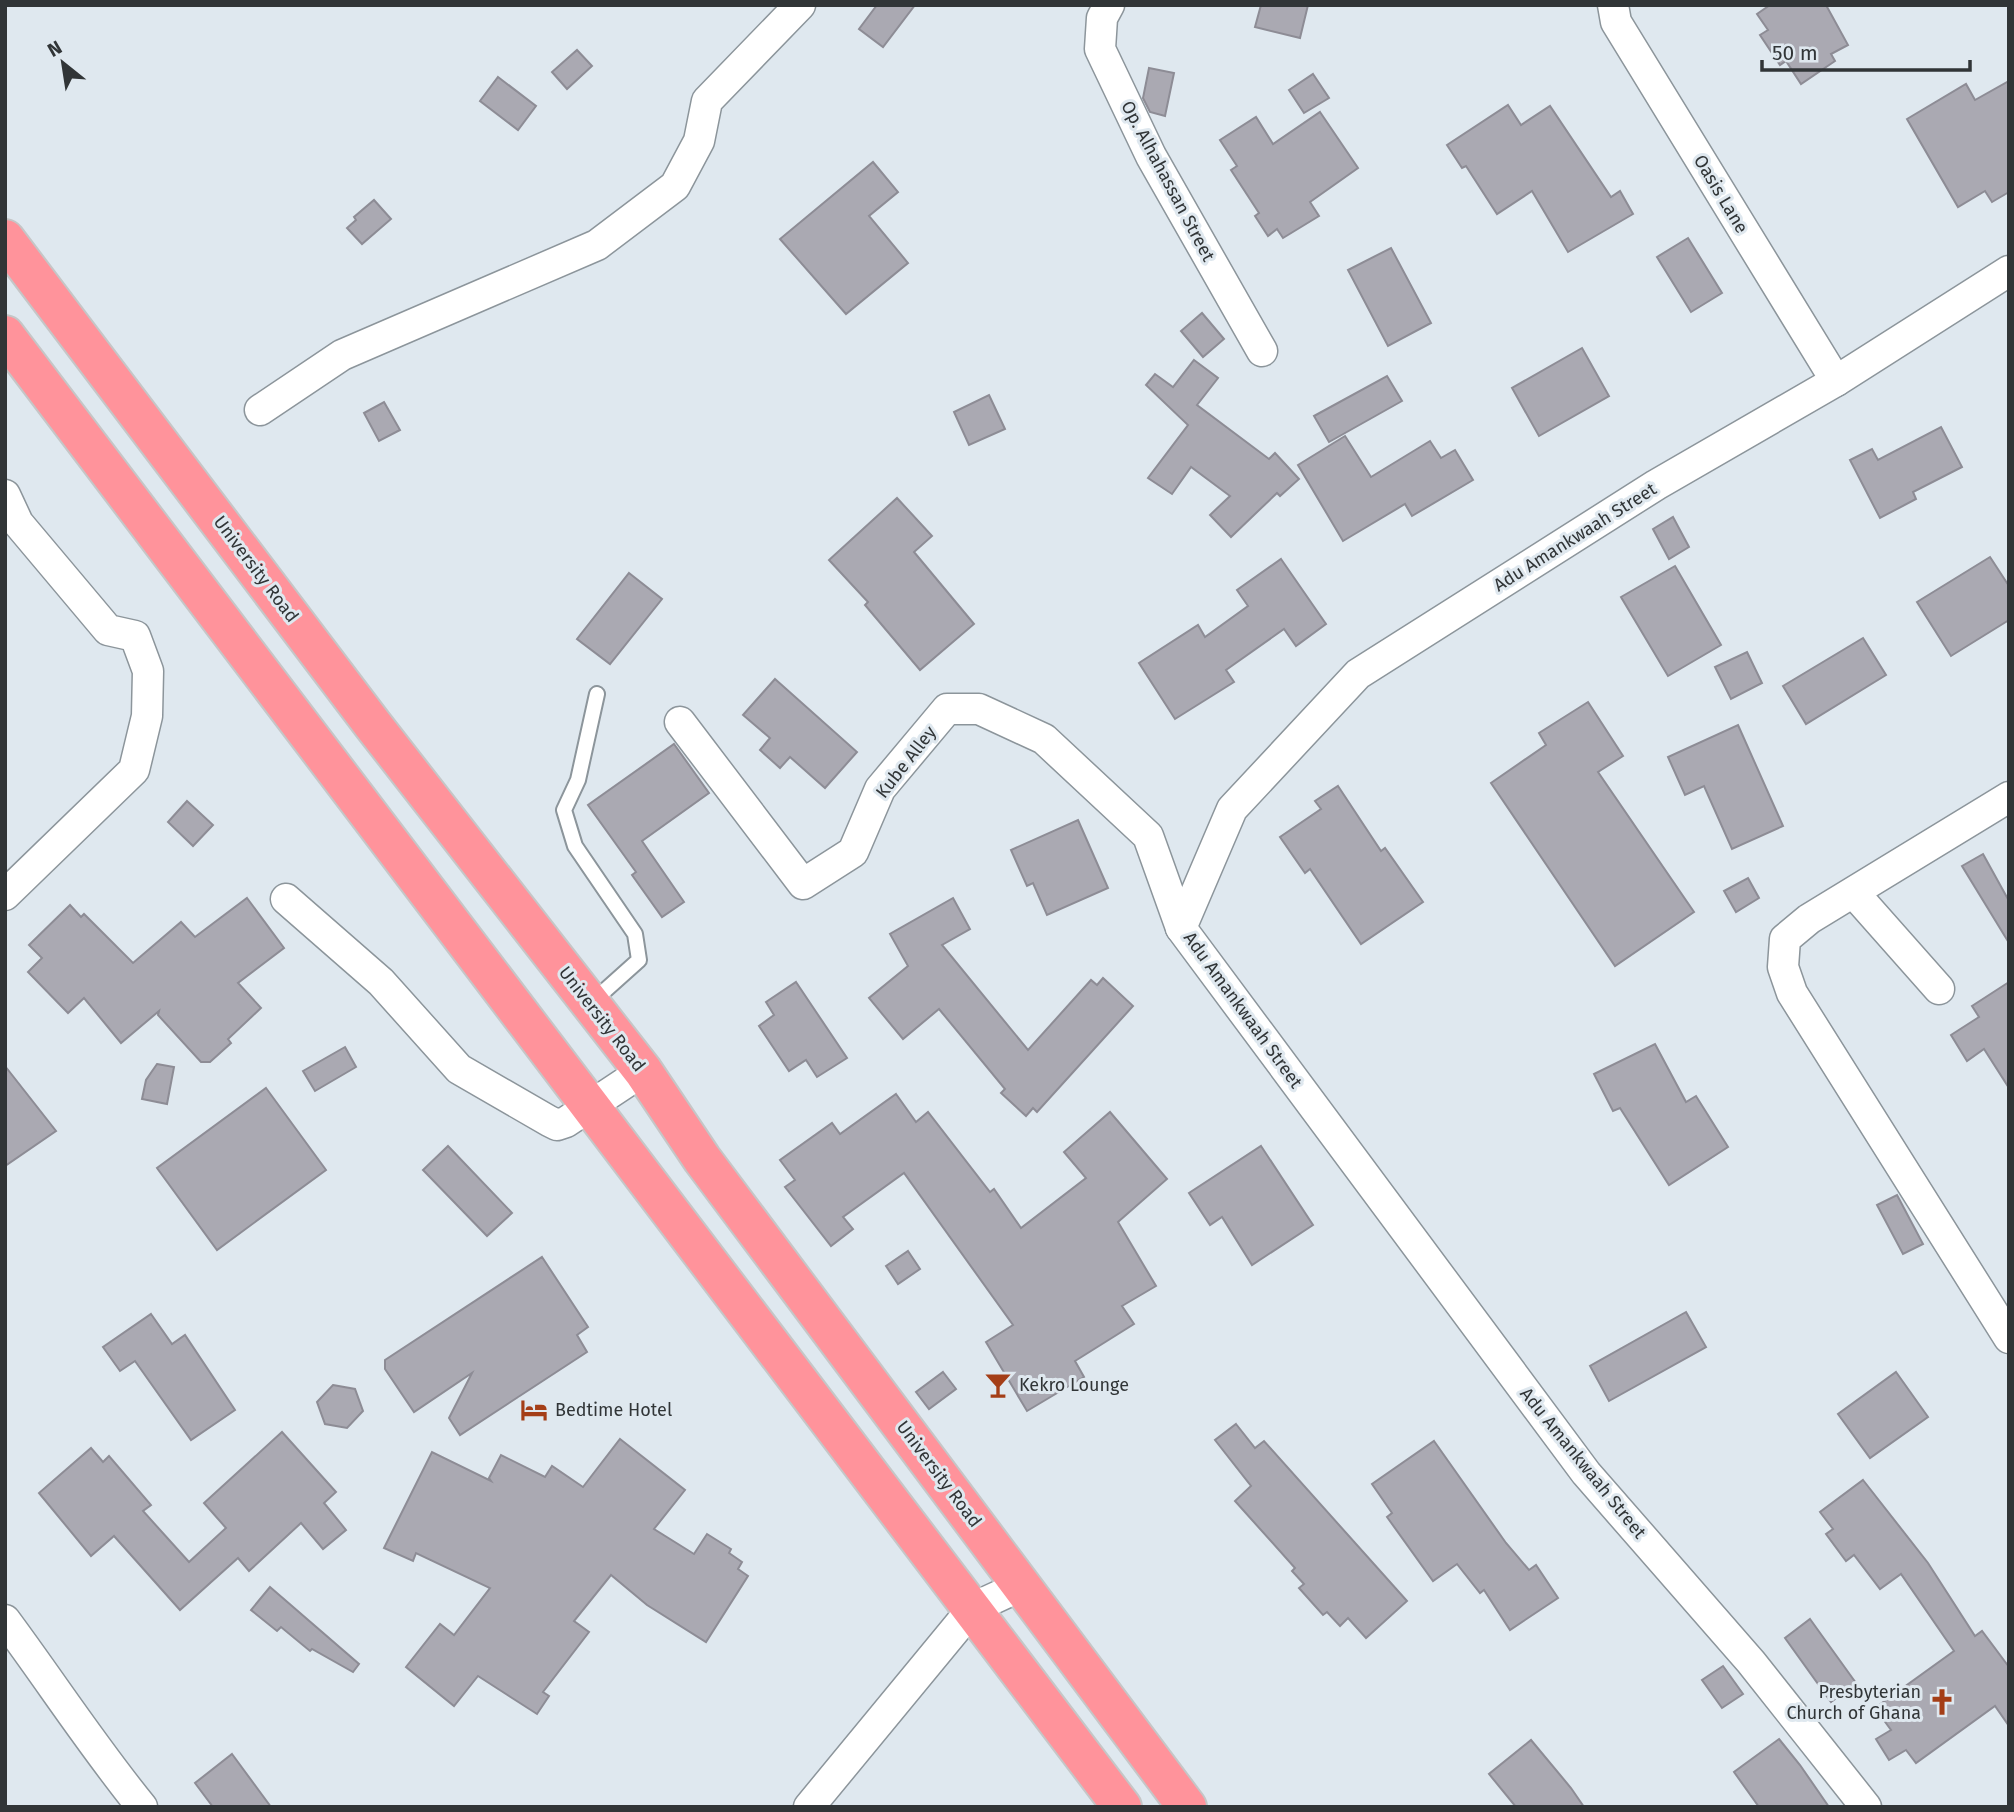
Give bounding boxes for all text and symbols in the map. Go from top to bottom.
north arrow [28,28,98,98]
scale bar [1762,28,1970,72]
text: N [44,36,66,62]
text: 50 m [1772,40,1818,66]
street label: Op. Alhahassan Street [1116,97,1220,265]
street label: Oasis Lane [1689,151,1753,237]
street label: Adu Amankwaah Street [1489,478,1661,596]
street label: University Road [209,511,303,627]
street label: Kube Alley [871,721,941,802]
street label: Adu Amankwaah Street [1179,927,1307,1093]
street label: University Road [554,962,650,1076]
bar icon: Kekro Lounge [983,1370,1013,1400]
place label: Kekro Lounge [1019,1374,1129,1396]
street label: Adu Amankwaah Street [1515,1383,1651,1543]
hotel icon: Bedtime Hotel [519,1395,549,1425]
place label: Bedtime Hotel [555,1399,672,1421]
street label: University Road [892,1416,986,1532]
place label: Presbyterian Church of Ghana [1786,1681,1921,1724]
church icon: Presbyterian Church of Ghana [1927,1687,1957,1717]

